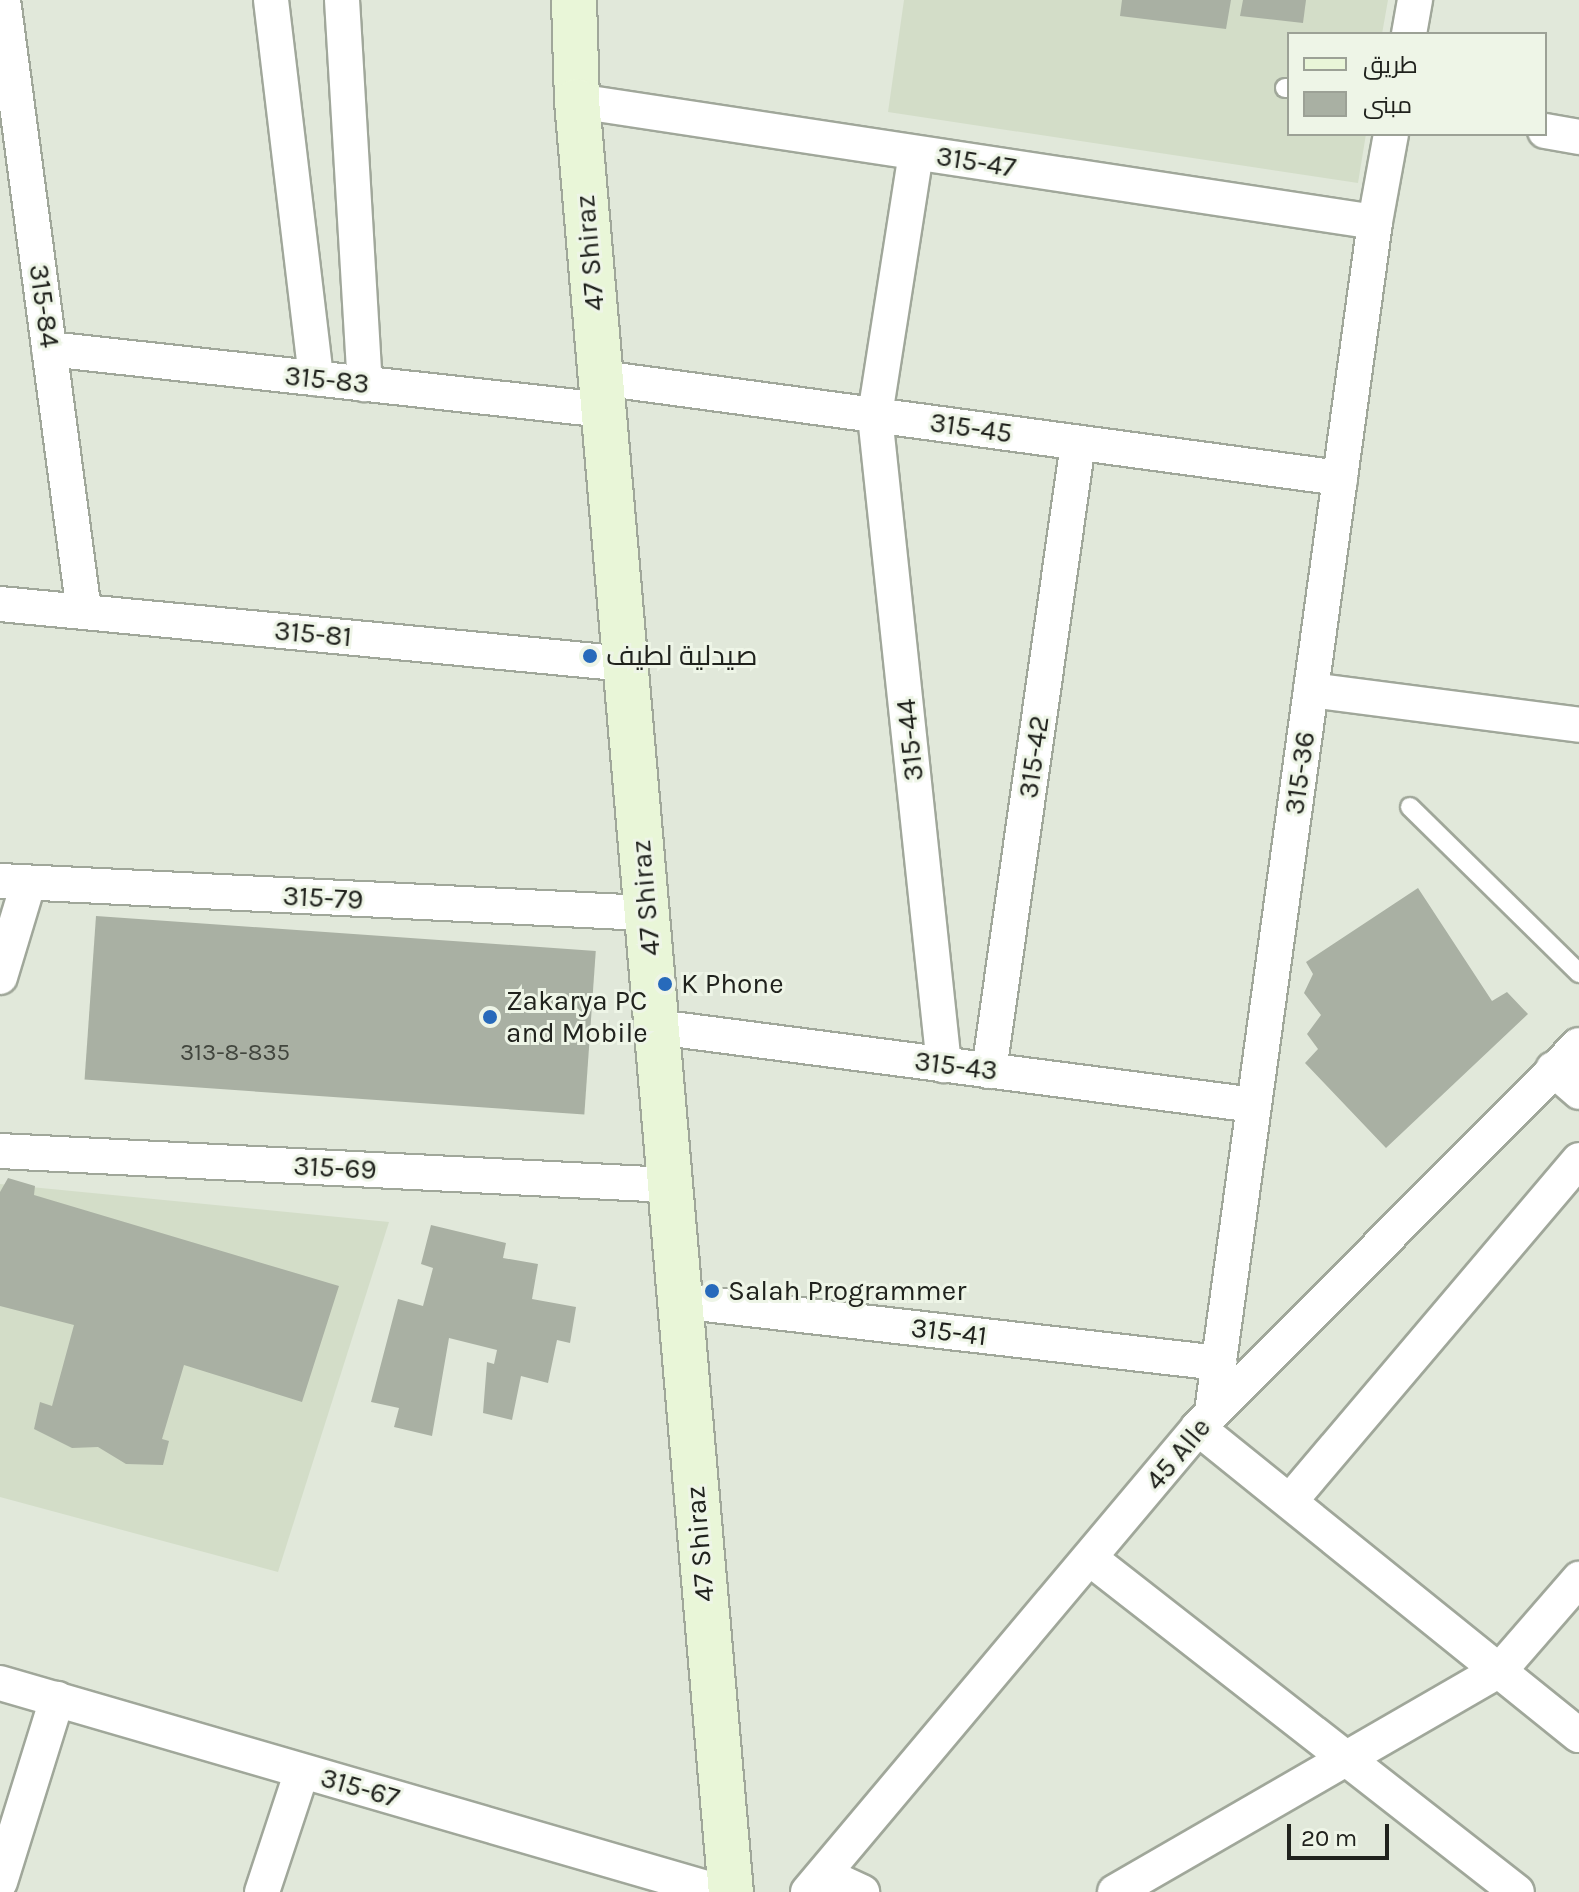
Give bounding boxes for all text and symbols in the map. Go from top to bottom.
legend [1287,32,1547,136]
text: طريق [1363,51,1418,79]
text: مبنى [1363,91,1412,119]
street label: 315-47 [934,139,1018,185]
street label: 47 Shiraz [568,194,612,312]
street label: 315-84 [22,262,66,350]
street label: 315-83 [283,359,371,401]
street label: 315-45 [928,406,1014,450]
street label: 315-81 [273,614,353,654]
place label: صیدلیة لطیف [606,639,757,673]
marker: صیدلیة لطیف [581,647,599,665]
street label: 315-44 [889,697,931,783]
street label: 315-42 [1012,713,1056,801]
street label: 315-36 [1278,729,1322,817]
street label: 47 Shiraz [624,839,668,957]
street label: 315-79 [282,879,364,917]
place label: K Phone [681,967,784,1001]
marker: K Phone [656,975,674,993]
place label: Zakarya PC and Mobile [506,984,648,1050]
marker: Zakarya PC and Mobile [481,1008,499,1026]
house number: 313-8-835 [180,1039,290,1067]
street label: 315-43 [913,1044,999,1088]
street label: 315-69 [292,1149,378,1187]
place label: Salah Programmer [728,1274,966,1308]
marker: Salah Programmer [703,1282,721,1300]
street label: 315-41 [909,1311,989,1353]
street label: 45 Alle [1138,1411,1218,1497]
street label: 47 Shiraz [678,1485,722,1603]
street label: 315-67 [317,1761,403,1815]
scale bar [1291,1808,1393,1858]
text: 20 m [1301,1824,1357,1852]

